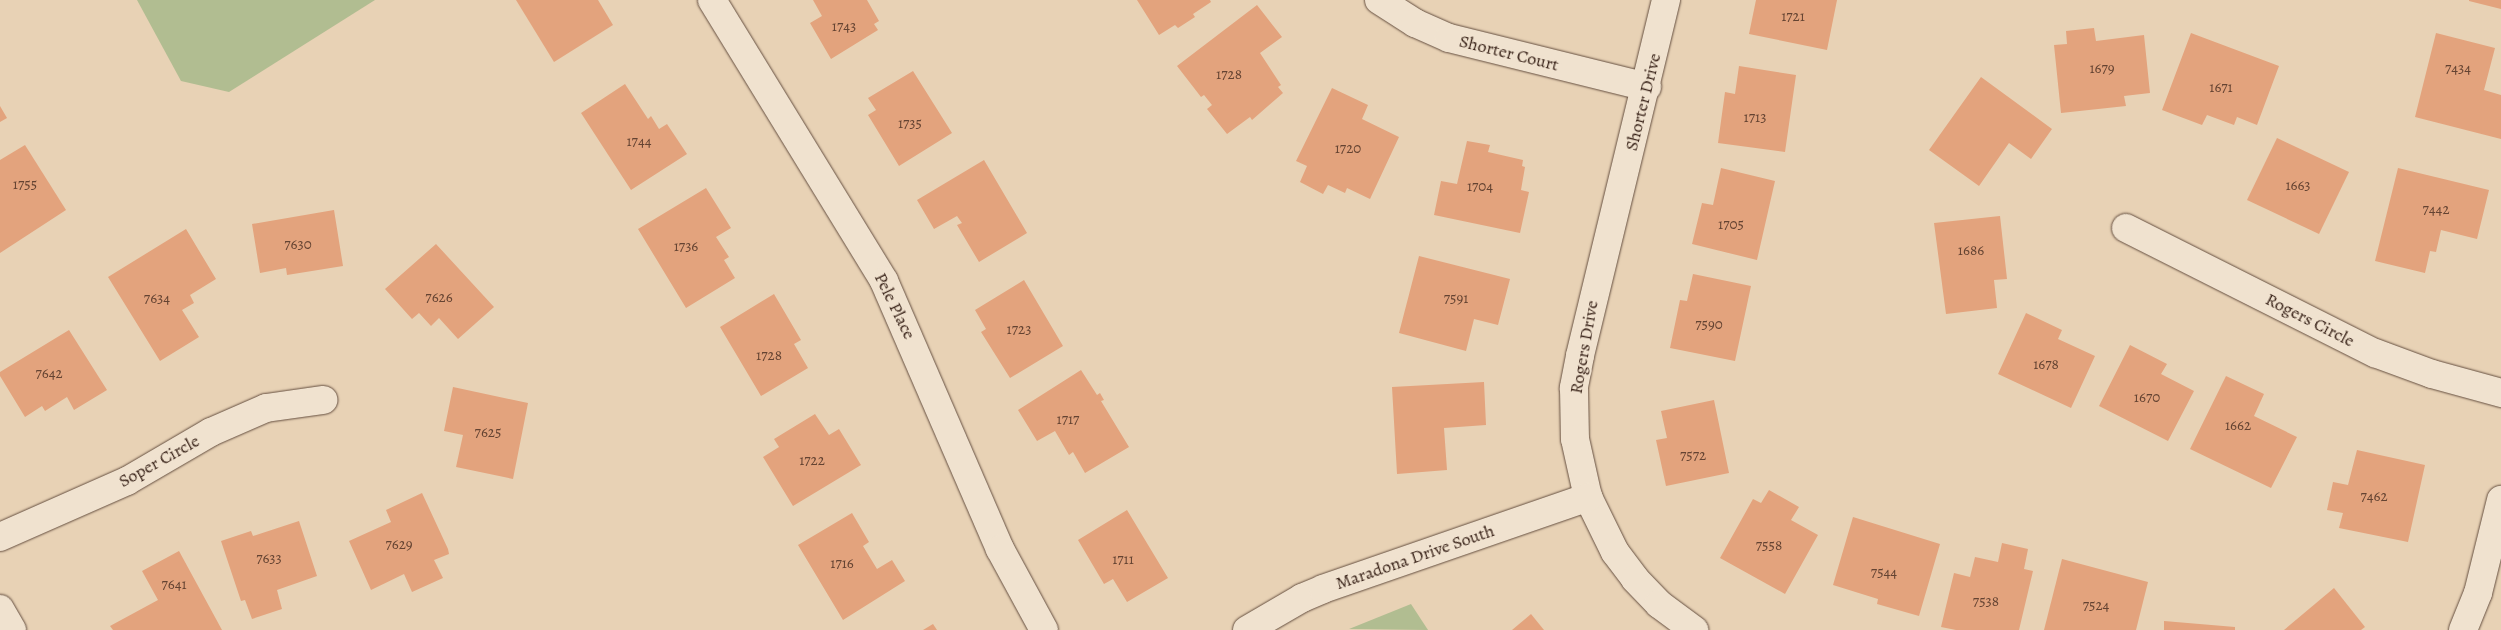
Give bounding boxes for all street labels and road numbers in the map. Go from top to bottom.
street label: Shorter Court [1457,30,1561,76]
street label: Shorter Drive [1620,51,1666,153]
street label: Pele Place [870,269,920,343]
street label: Rogers Circle [2262,288,2358,352]
street label: Rogers Drive [1565,299,1603,395]
street label: Soper Circle [115,430,203,492]
street label: Maradona Drive South [1333,520,1497,594]

